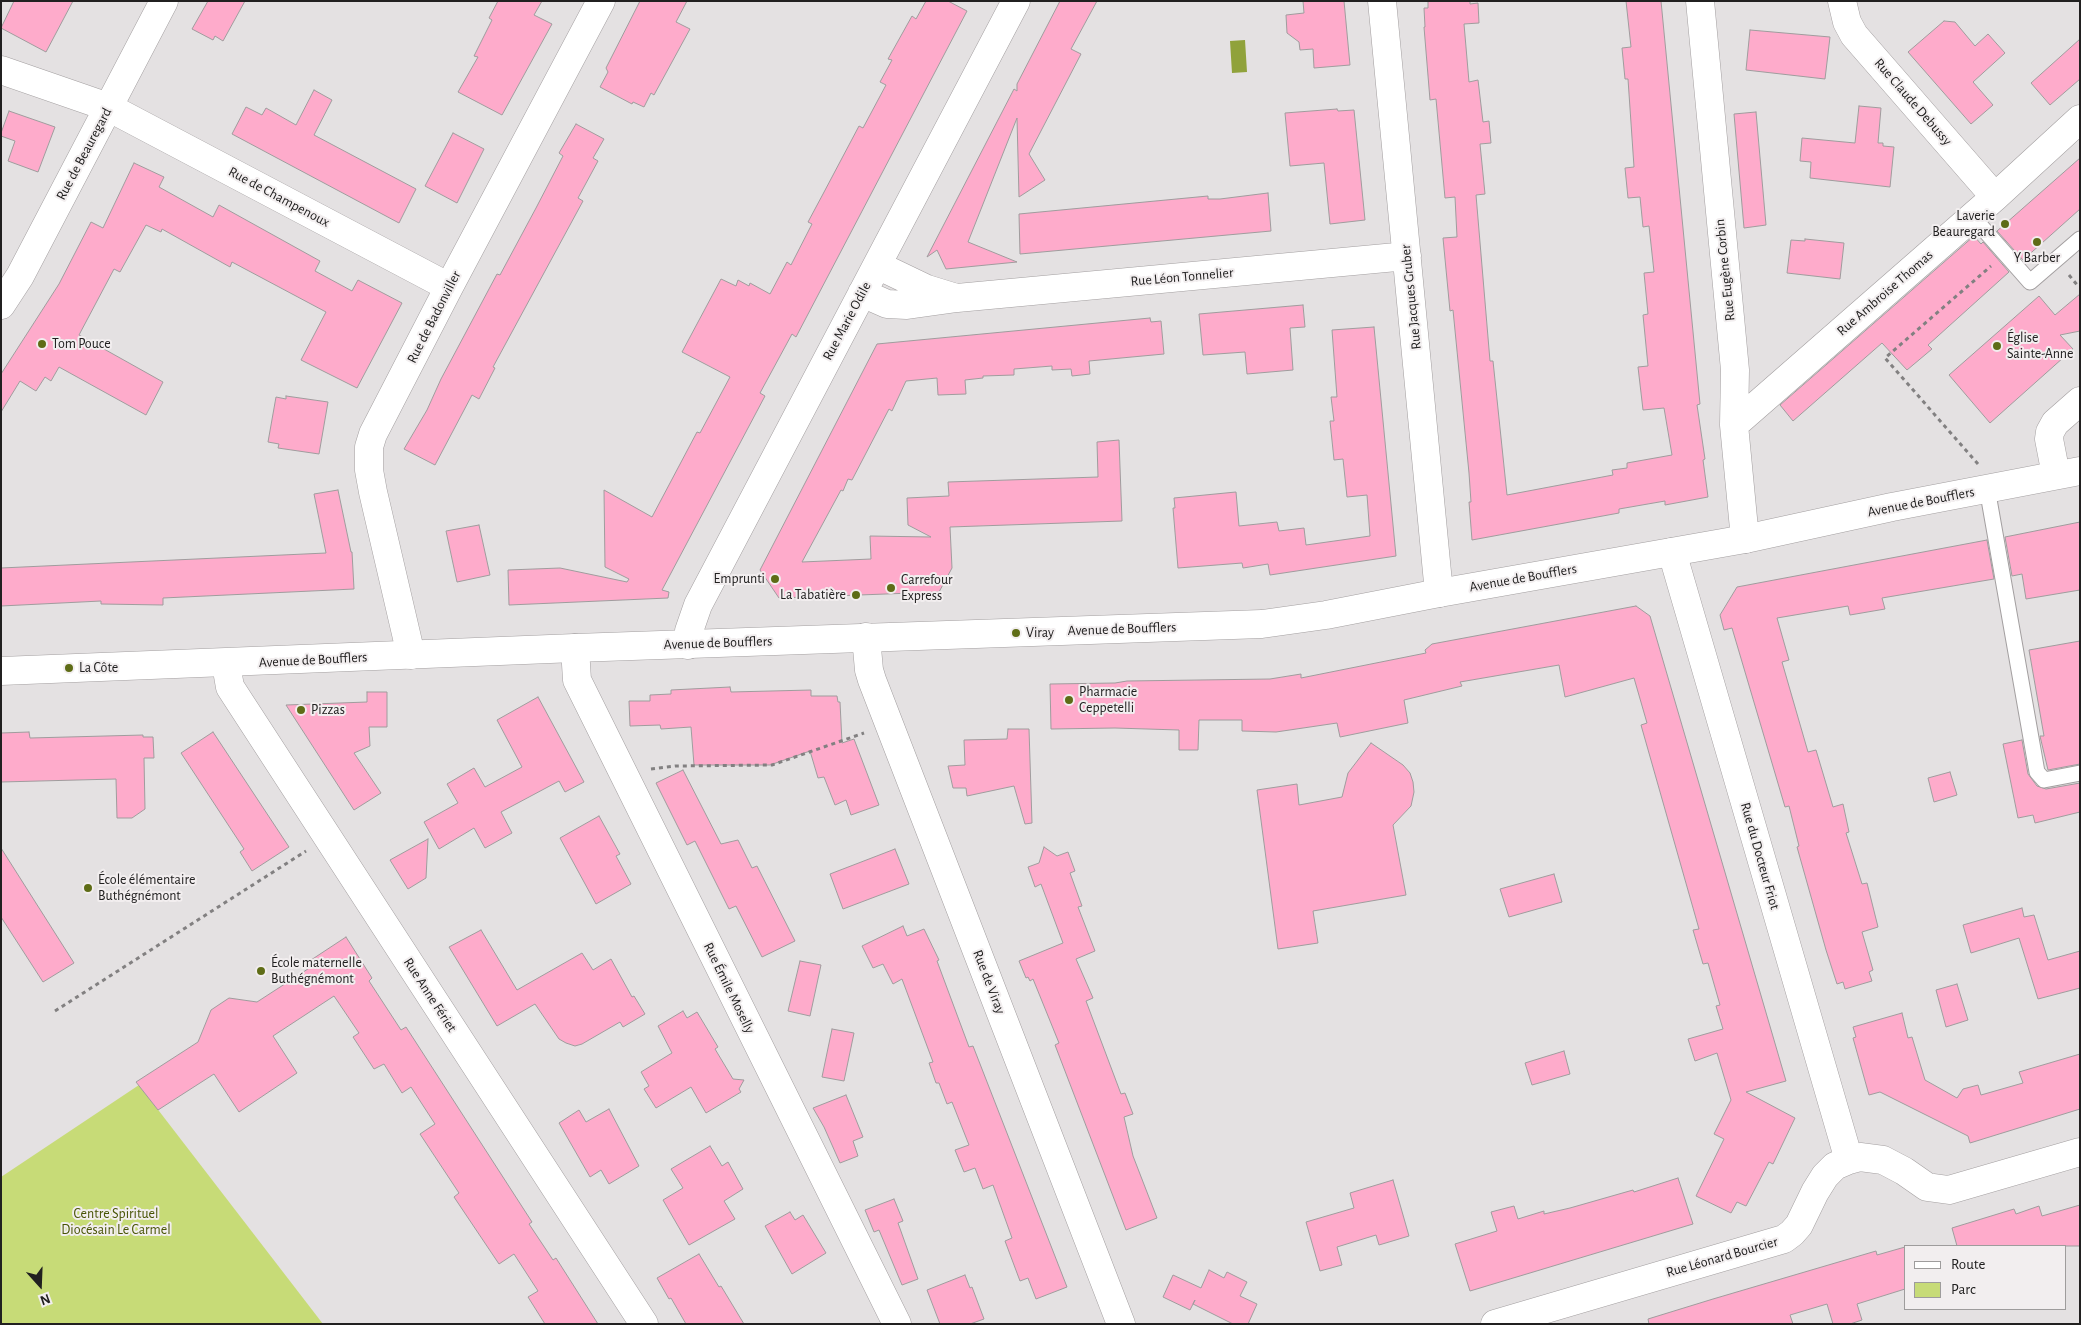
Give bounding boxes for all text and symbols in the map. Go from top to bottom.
street label: Rue Claude Debussy [1871,55,1955,149]
street label: Rue de Beauregard [53,105,115,203]
street label: Rue de Champenoux [225,163,333,231]
place label: Laverie Beauregard [1932,208,1995,240]
street label: Rue Eugène Corbin [1711,218,1739,322]
marker: Laverie Beauregard [1999,218,2011,230]
marker: Y Barber [2031,236,2043,248]
street label: Rue Jacques Gruber [1397,244,1425,350]
street label: Rue Ambroise Thomas [1833,247,1937,339]
place label: Y Barber [2014,250,2060,266]
street label: Rue Léon Tonnelier [1130,264,1234,290]
street label: Rue de Badonviller [403,268,465,366]
street label: Rue Marie Odile [819,279,875,363]
place label: Église Sainte-Anne [2007,330,2073,362]
place label: Tom Pouce [52,336,111,352]
marker: Tom Pouce [36,338,48,350]
marker: Église Sainte-Anne [1991,340,2003,352]
street label: Avenue de Boufflers [1866,483,1976,521]
street label: Avenue de Boufflers [1468,560,1578,596]
place label: Emprunti [714,571,765,587]
place label: Carrefour Express [901,572,952,604]
marker: Emprunti [769,573,781,585]
marker: Carrefour Express [885,582,897,594]
place label: La Tabatière [780,587,846,603]
marker: La Tabatière [850,589,862,601]
street label: Avenue de Boufflers [1067,619,1177,639]
place label: Viray [1026,625,1054,641]
marker: Viray [1010,627,1022,639]
street label: Avenue de Boufflers [663,633,773,653]
street label: Avenue de Boufflers [258,649,368,671]
place label: La Côte [79,660,118,676]
marker: La Côte [63,662,75,674]
place label: Pharmacie Ceppetelli [1079,684,1137,716]
marker: Pharmacie Ceppetelli [1063,694,1075,706]
place label: Pizzas [311,702,345,718]
marker: Pizzas [295,704,307,716]
street label: Rue du Docteur Friot [1737,800,1783,912]
place label: École élémentaire Buthégnémont [98,872,195,904]
marker: École élémentaire Buthégnémont [82,882,94,894]
street label: Rue Émile Moselly [700,940,758,1036]
street label: Rue de Viray [969,948,1009,1016]
place label: École maternelle Buthégnémont [271,955,362,988]
street label: Rue Anne Fériet [400,955,460,1035]
marker: École maternelle Buthégnémont [255,965,267,977]
park label: Centre Spirituel Diocésain Le Carmel [61,1206,171,1238]
street label: Rue Léonard Bourcier [1664,1233,1780,1281]
legend [1904,1245,2066,1310]
text: Route [1951,1257,1985,1272]
north arrow [15,1260,65,1310]
text: Parc [1951,1282,1976,1297]
text: N [38,1291,52,1307]

